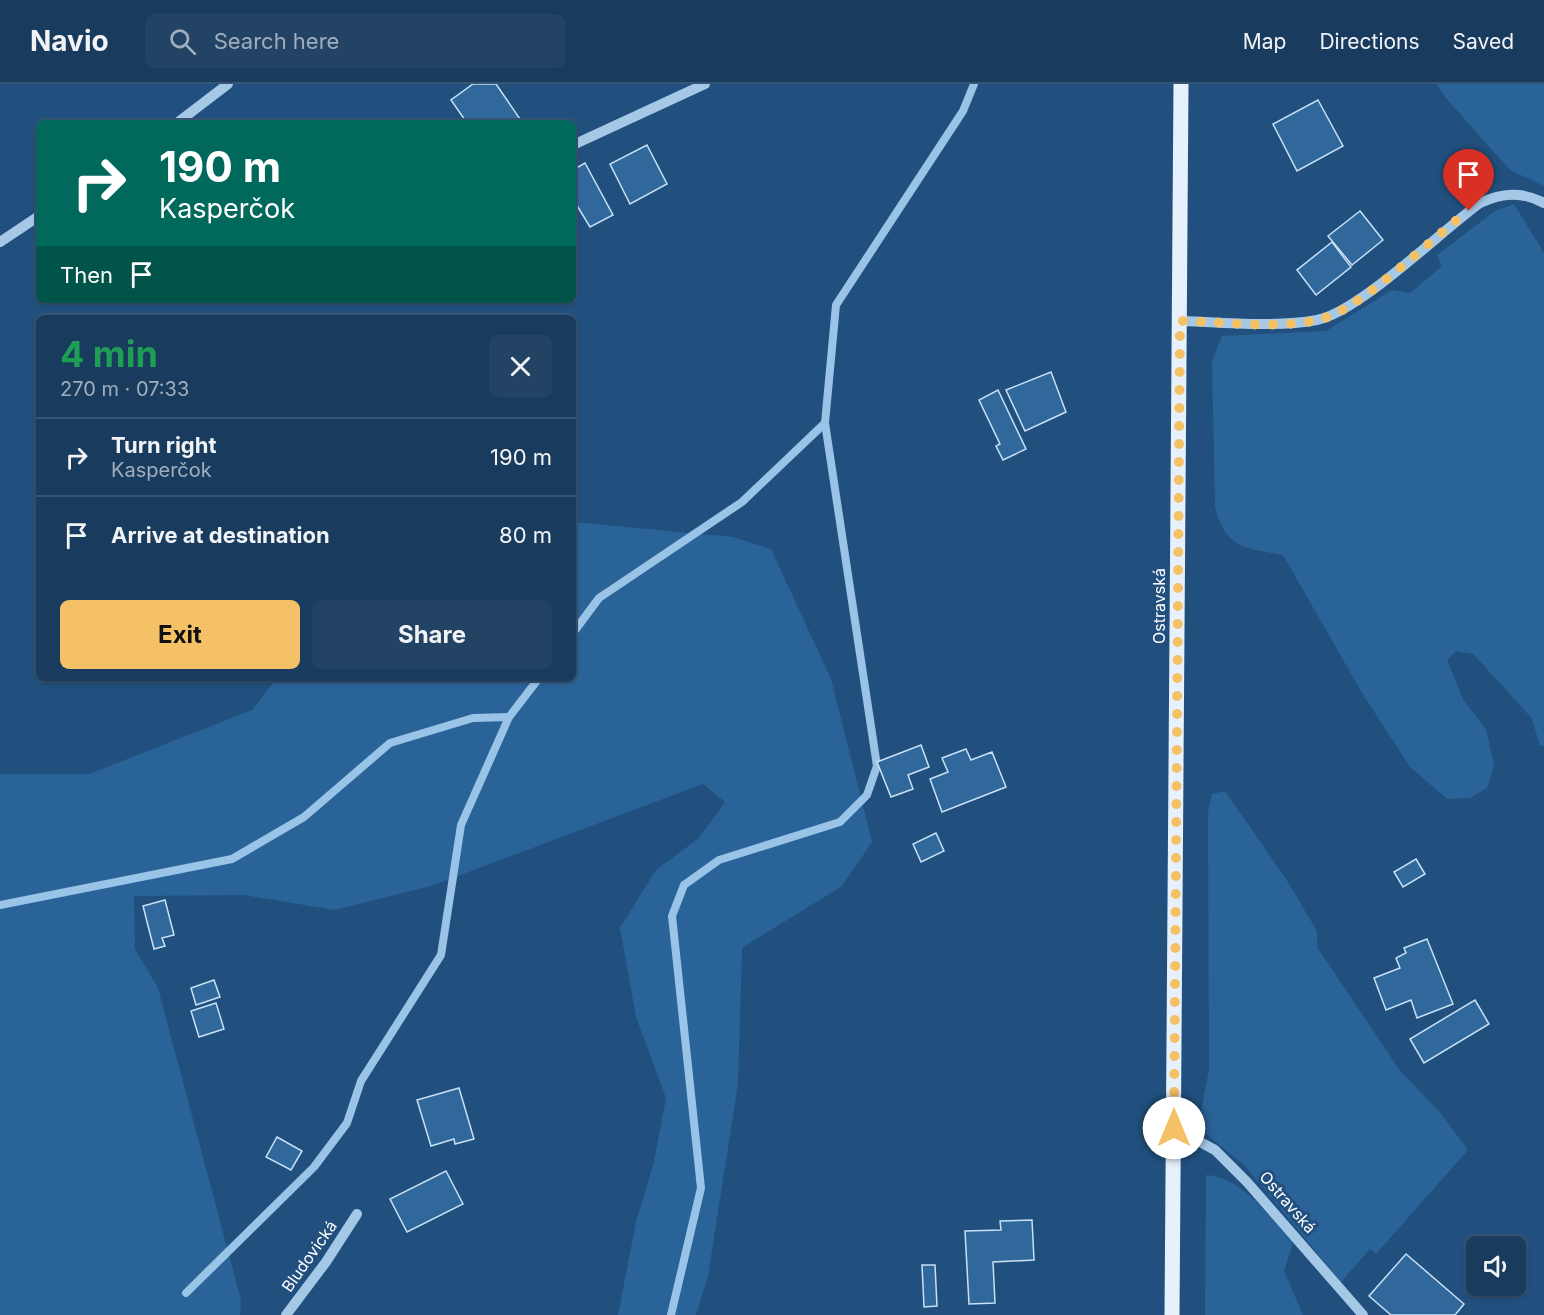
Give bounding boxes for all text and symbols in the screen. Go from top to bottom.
search box [145,14,565,68]
text: Navio [30,24,109,58]
icon: search [166,25,199,58]
text: Search here [214,28,339,54]
text: Map [1243,29,1286,54]
text: Directions [1319,29,1420,54]
text: Saved [1453,29,1514,54]
text: 190 m [159,141,281,192]
icon: right [60,144,138,222]
pin [1443,149,1494,211]
icon: arrive [1452,158,1485,191]
text: Kasperčok [159,192,295,225]
icon: arrive [125,258,158,291]
text: Then [60,262,113,288]
text: 4 min [60,332,158,376]
button: close [489,335,552,398]
text: 270 m · 07:33 [60,377,189,401]
text: Turn right [111,432,217,458]
icon: right [60,441,93,474]
text: 190 m [490,444,552,470]
text: Kasperčok [111,458,212,482]
icon: arrive [60,519,93,552]
text: Arrive at destination [111,522,330,548]
text: 80 m [499,522,552,548]
street label: Ostravská [1149,568,1169,644]
button: Exit [60,600,300,669]
button: Share [312,600,552,669]
position arrow [1142,1096,1206,1160]
street label: Ostravská [1256,1167,1320,1237]
street label: Bludovická [277,1216,341,1296]
map controls [1466,1236,1526,1296]
button: sound [1466,1236,1526,1296]

